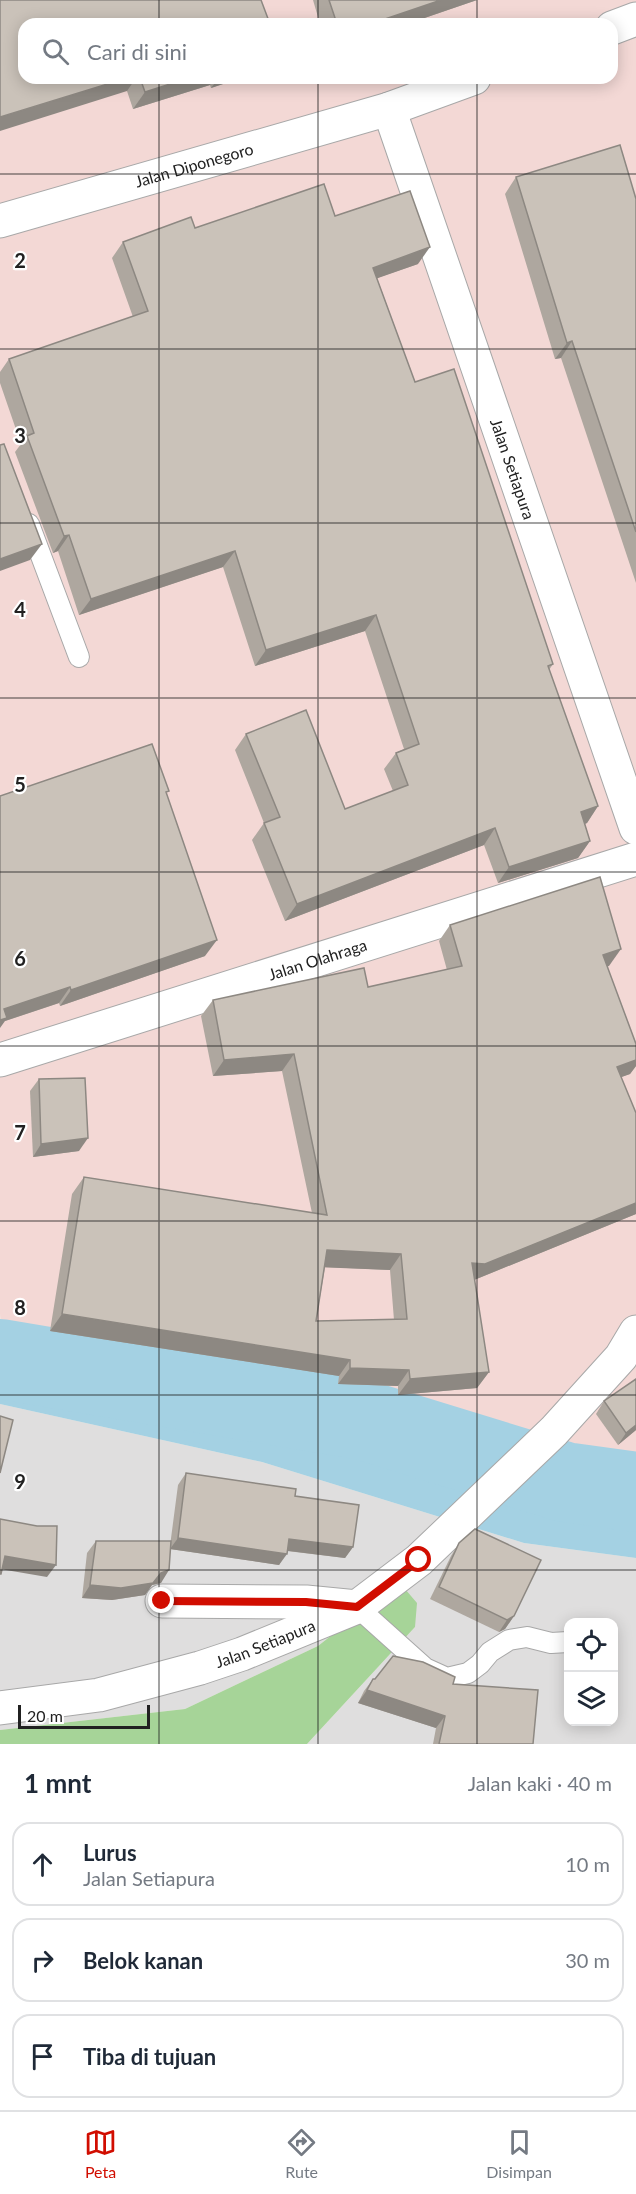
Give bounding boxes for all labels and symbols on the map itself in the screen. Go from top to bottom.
street label: Jalan Diponegoro [133,139,255,191]
text: 2 [14,248,26,272]
street label: Jalan Setiapura [487,416,539,522]
text: 3 [14,423,26,447]
text: 4 [14,597,26,621]
text: 5 [14,772,26,796]
street label: Jalan Olahraga [266,935,369,984]
text: 6 [14,946,26,970]
text: 7 [14,1120,26,1144]
text: 8 [14,1295,26,1319]
text: 9 [14,1469,26,1493]
route start [405,1546,431,1572]
route end [148,1587,174,1613]
street label: Jalan Setiapura [213,1615,318,1671]
scale bar [18,1702,150,1730]

